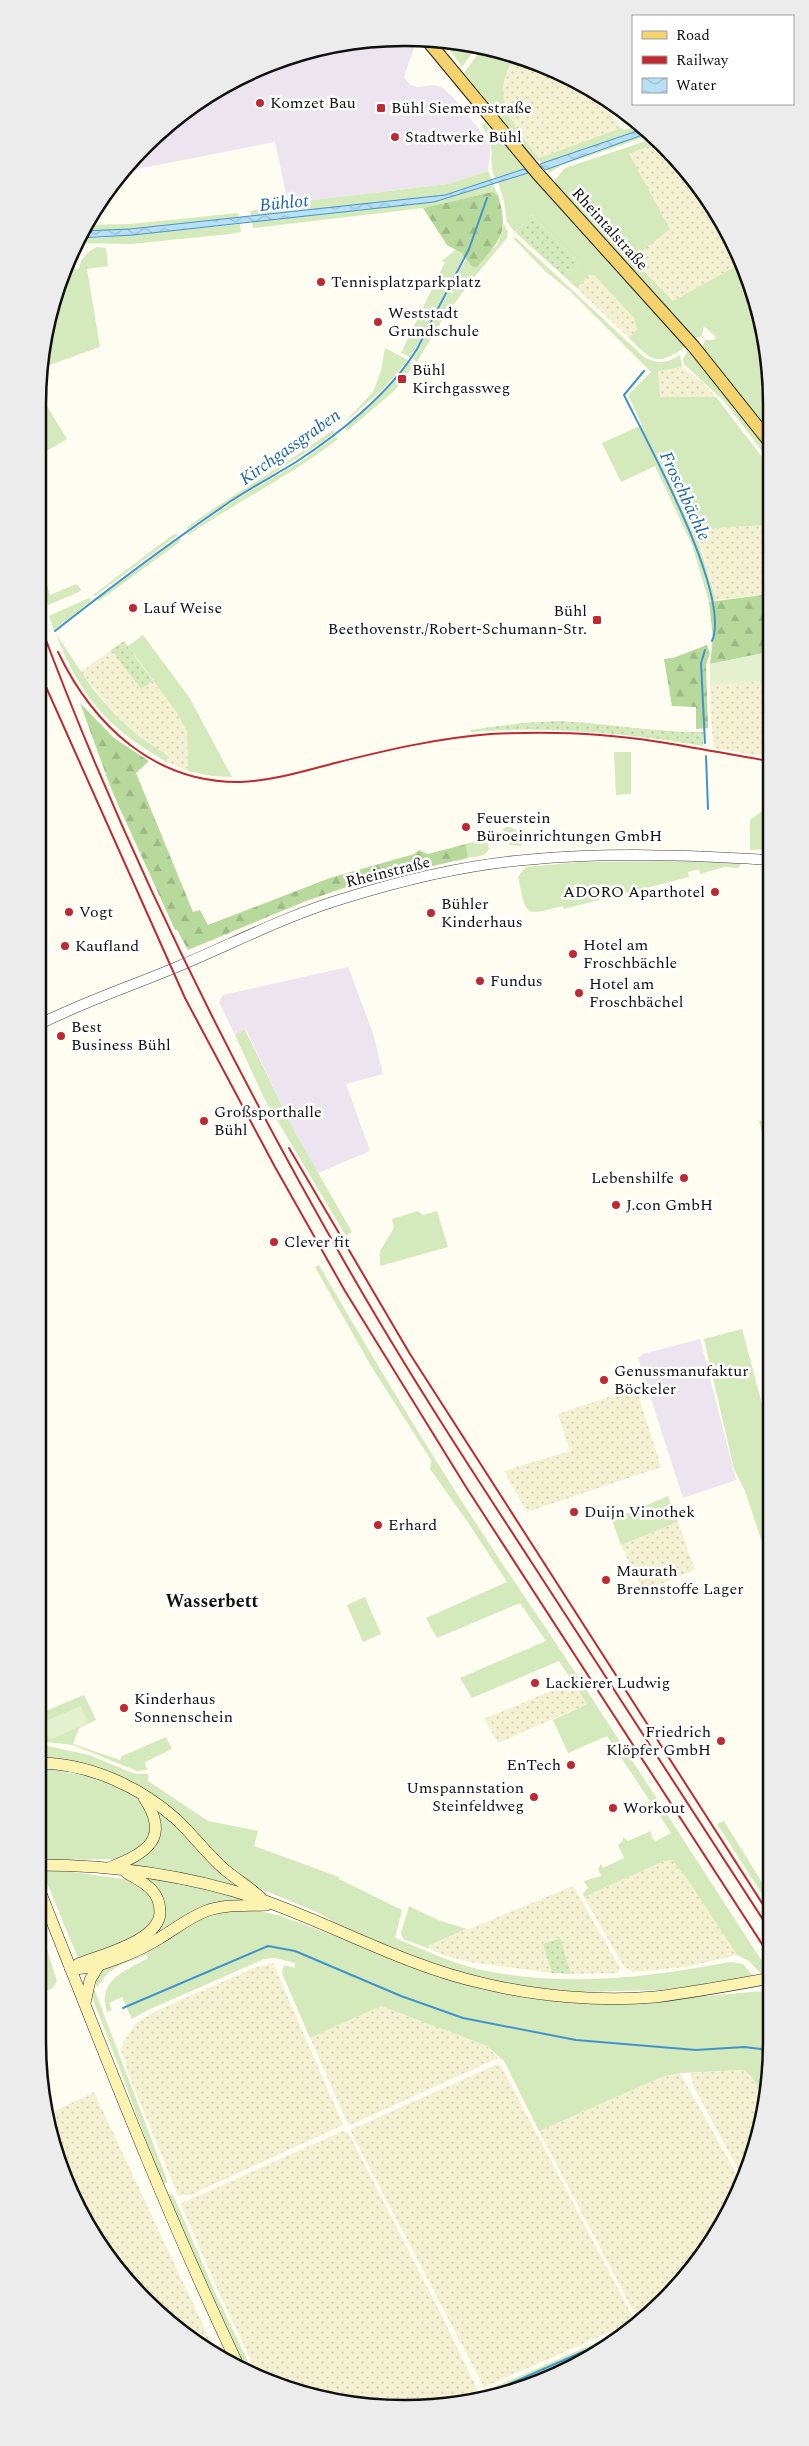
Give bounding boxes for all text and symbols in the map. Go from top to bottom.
legend [632,15,794,105]
text: Road [676,24,710,47]
text: Railway [676,49,729,72]
text: Water [676,74,716,97]
place label: Komzet Bau [270,91,356,115]
place label: Bühl Siemensstraße [391,96,532,120]
marker: Komzet Bau [254,97,266,109]
marker: Bühl Siemensstraße [375,102,387,114]
place label: Stadtwerke Bühl [405,125,522,149]
marker: Stadtwerke Bühl [389,131,401,143]
street label: Rheintalstraße [566,182,654,276]
water label: Bühlot [258,187,310,219]
place label: Tennisplatzparkplatz [331,270,481,294]
marker: Tennisplatzparkplatz [315,276,327,288]
place label: Weststadt Grundschule [388,301,479,343]
marker: Weststadt Grundschule [372,316,384,328]
place label: Bühl Kirchgassweg [412,358,510,400]
marker: Bühl Kirchgassweg [396,373,408,385]
water label: Kirchgassgraben [234,402,347,492]
water label: Froschbächle [652,447,718,545]
place label: Lauf Weise [143,596,222,620]
place label: Bühl Beethovenstr./Robert-Schumann-Str. [328,599,587,641]
marker: Lauf Weise [127,602,139,614]
marker: Bühl Beethovenstr./Robert-Schumann-Str. [591,614,603,626]
place label: Feuerstein Büroeinrichtungen GmbH [476,806,662,848]
marker: Feuerstein Büroeinrichtungen GmbH [460,821,472,833]
street label: Rheinstraße [343,850,433,894]
place label: ADORO Aparthotel [563,880,705,904]
marker: ADORO Aparthotel [709,886,721,898]
place label: Bühler Kinderhaus [441,892,523,934]
place label: Vogt [79,900,113,924]
marker: Vogt [63,906,75,918]
marker: Bühler Kinderhaus [425,907,437,919]
place label: Hotel am Froschbächle [583,933,677,975]
place label: Kaufland [75,934,139,958]
marker: Kaufland [59,940,71,952]
marker: Hotel am Froschbächle [567,948,579,960]
place label: Fundus [490,969,543,993]
place label: Hotel am Froschbächel [589,972,683,1014]
marker: Fundus [474,975,486,987]
marker: Hotel am Froschbächel [573,987,585,999]
place label: Best Business Bühl [71,1015,171,1057]
marker: Best Business Bühl [55,1030,67,1042]
place label: Großsporthalle Bühl [214,1100,322,1142]
marker: Großsporthalle Bühl [198,1115,210,1127]
place label: Lebenshilfe [591,1166,674,1190]
marker: Lebenshilfe [678,1172,690,1184]
place label: J.con GmbH [626,1193,713,1217]
marker: J.con GmbH [610,1199,622,1211]
place label: Clever fit [284,1230,350,1254]
marker: Clever fit [268,1236,280,1248]
place label: Genussmanufaktur Böckeler [614,1359,749,1401]
marker: Genussmanufaktur Böckeler [598,1374,610,1386]
place label: Duijn Vinothek [584,1500,695,1524]
marker: Duijn Vinothek [568,1506,580,1518]
place label: Erhard [388,1513,437,1537]
marker: Erhard [372,1519,384,1531]
place label: Maurath Brennstoffe Lager [616,1559,744,1601]
marker: Maurath Brennstoffe Lager [600,1574,612,1586]
district label: Wasserbett [165,1588,259,1615]
place label: Lackierer Ludwig [545,1671,670,1695]
marker: Lackierer Ludwig [529,1677,541,1689]
place label: Kinderhaus Sonnenschein [134,1687,233,1729]
marker: Kinderhaus Sonnenschein [118,1702,130,1714]
place label: Friedrich Klöpfer GmbH [606,1720,711,1762]
marker: Friedrich Klöpfer GmbH [715,1735,727,1747]
place label: EnTech [507,1753,561,1777]
marker: EnTech [565,1759,577,1771]
place label: Umspannstation Steinfeldweg [406,1776,524,1818]
marker: Umspannstation Steinfeldweg [528,1791,540,1803]
place label: Workout [623,1796,686,1820]
marker: Workout [607,1802,619,1814]

